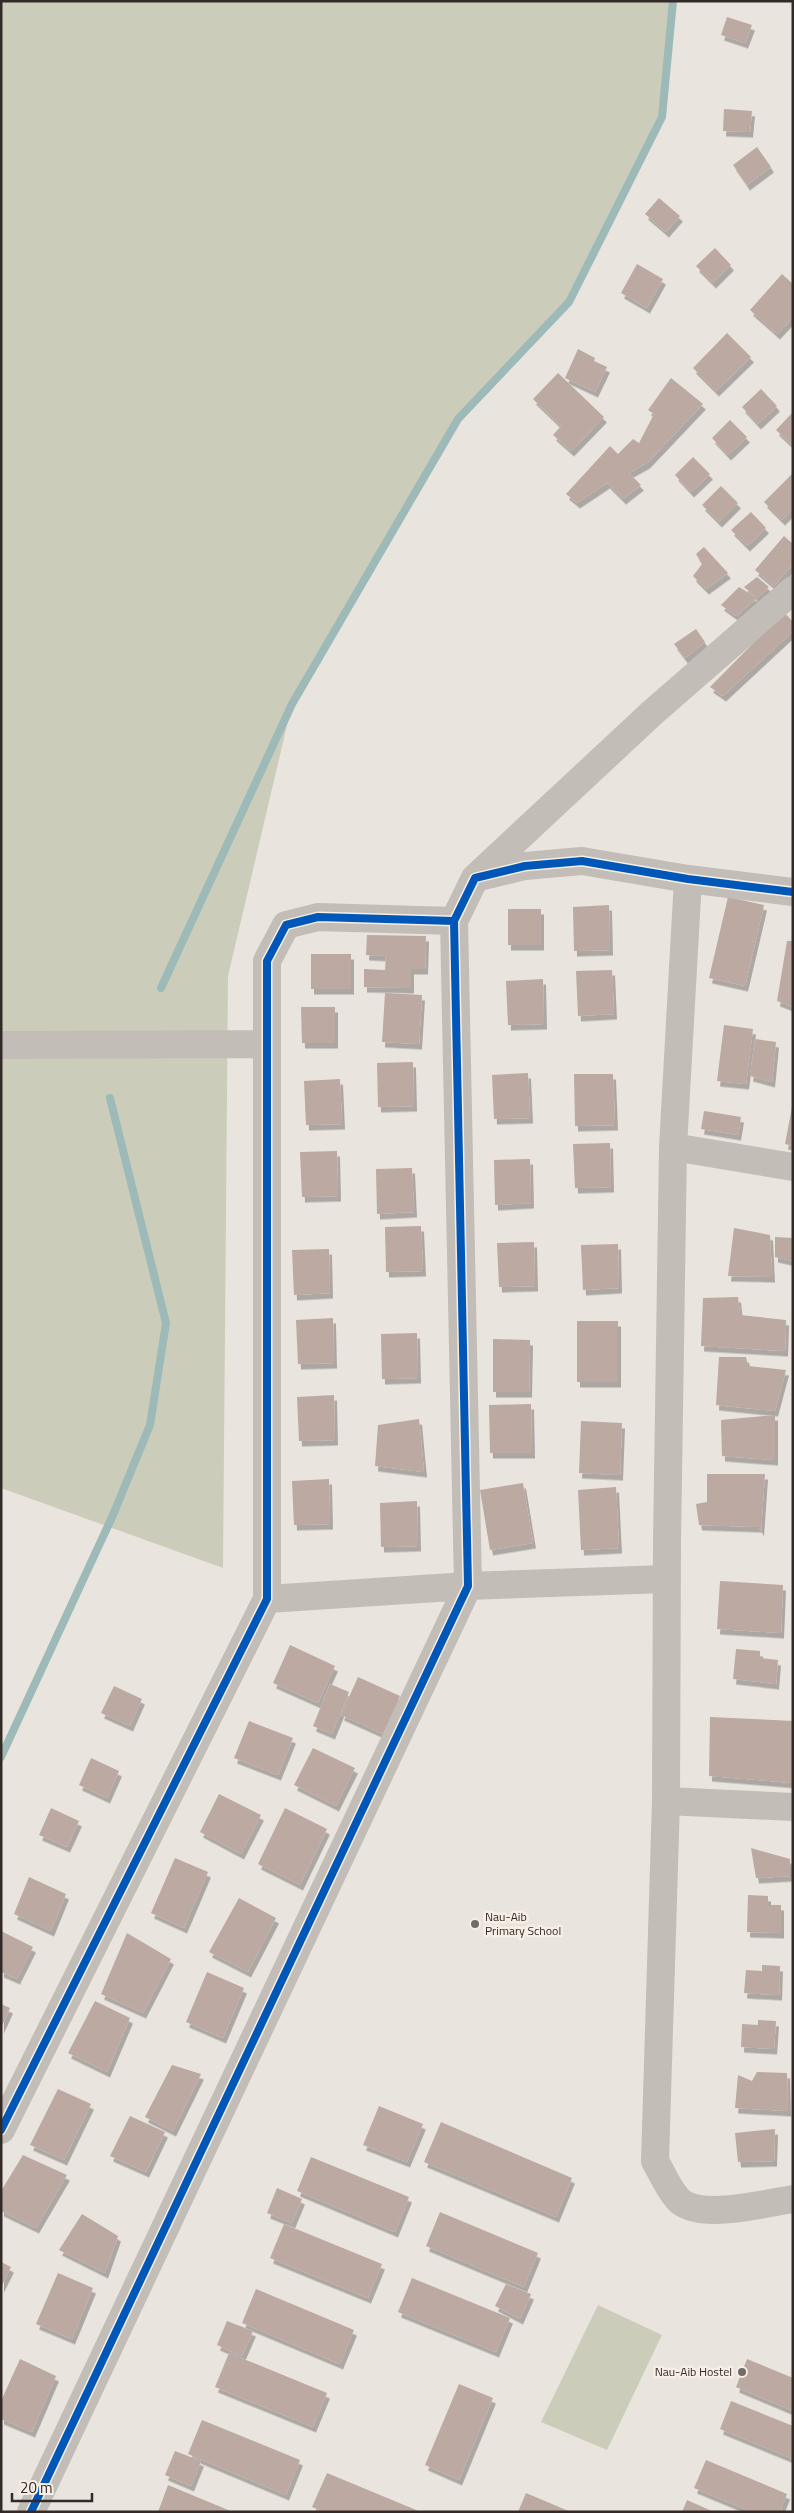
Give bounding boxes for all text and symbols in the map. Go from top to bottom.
place label: Nau-Aib Primary School [485,1907,561,1940]
marker: Nau-Aib Primary School [469,1918,481,1930]
place label: Nau-Aib Hostel [655,2362,732,2381]
marker: Nau-Aib Hostel [736,2366,748,2378]
scale bar [12,2470,92,2502]
text: 20 m [20,2476,53,2499]

